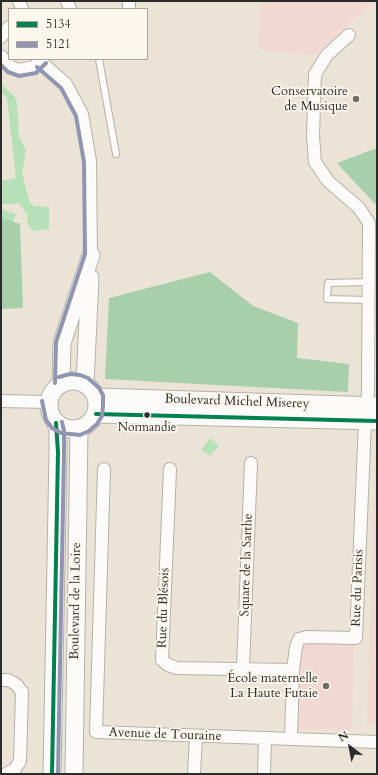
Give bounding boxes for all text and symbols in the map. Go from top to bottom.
legend [8,8,148,60]
text: 5134 [46,16,71,32]
text: 5121 [46,36,71,52]
place label: Conservatoire de Musique [271,84,348,115]
marker: Conservatoire de Musique [351,94,361,104]
street label: Boulevard Michel Miserey [164,392,310,412]
marker: Normandie [142,410,152,420]
place label: Normandie [118,421,176,435]
street label: Square de la Sarthe [237,513,257,617]
street label: Boulevard de la Loire [67,542,85,660]
street label: Rue du Parisis [349,549,367,627]
street label: Rue du Blésois [155,567,173,649]
place label: École maternelle La Haute Futaie [227,671,318,702]
marker: École maternelle La Haute Futaie [321,681,331,691]
street label: Avenue de Touraine [108,725,222,745]
north arrow [330,727,370,767]
text: N [335,728,351,745]

